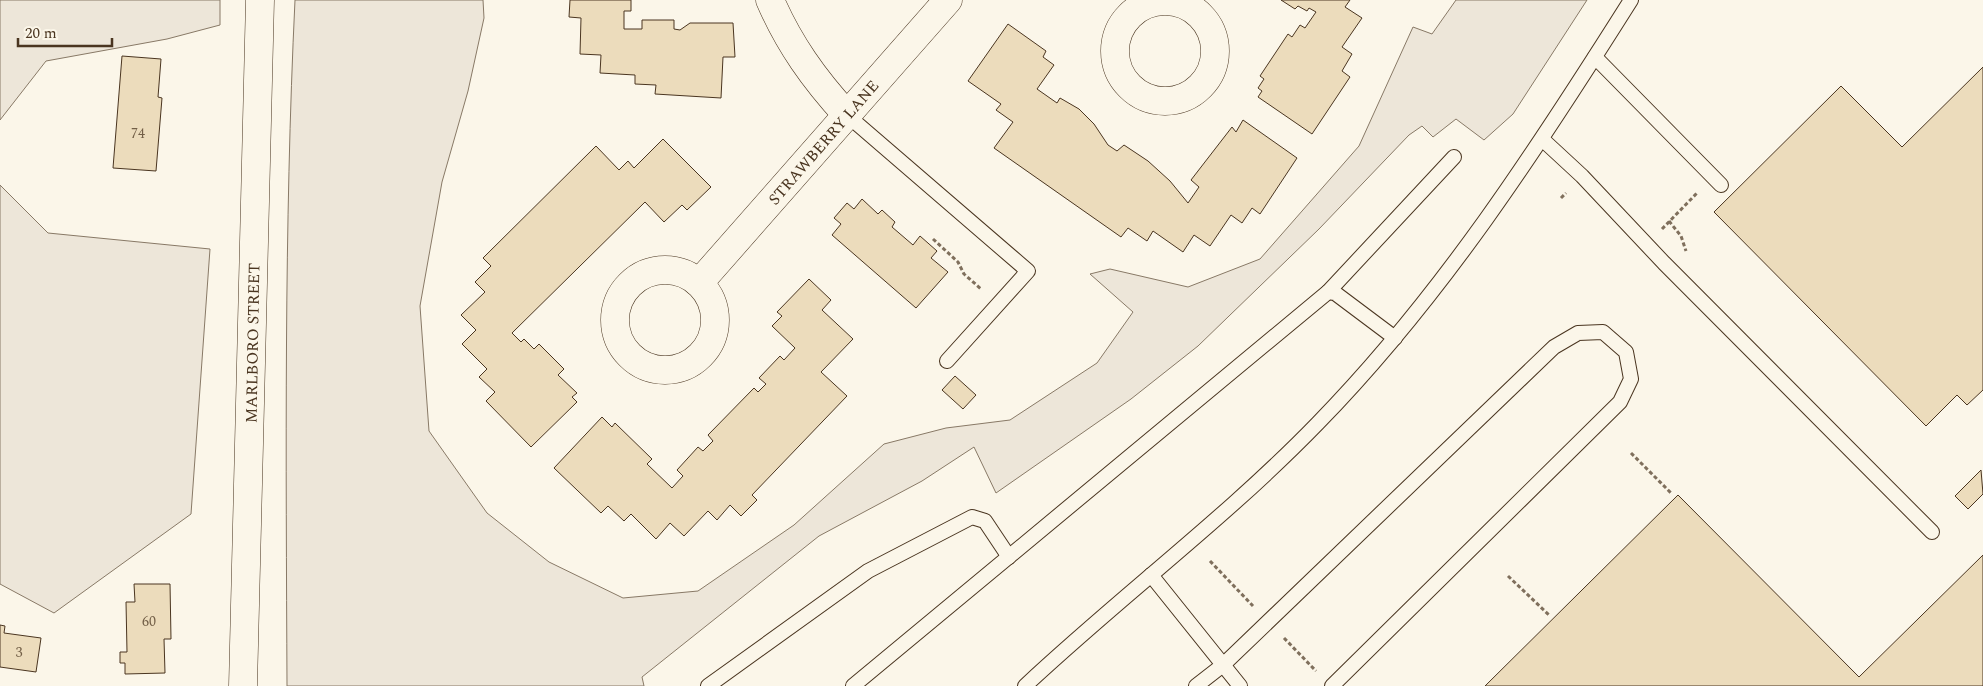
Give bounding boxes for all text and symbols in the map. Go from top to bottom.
scale bar [18,15,111,47]
text: 20 m [25,22,57,45]
street label: STRAWBERRY LANE [763,75,885,210]
house number: 74 [131,123,145,144]
street label: MARLBORO STREET [240,262,266,423]
house number: 60 [142,611,156,632]
house number: 3 [16,642,23,663]

